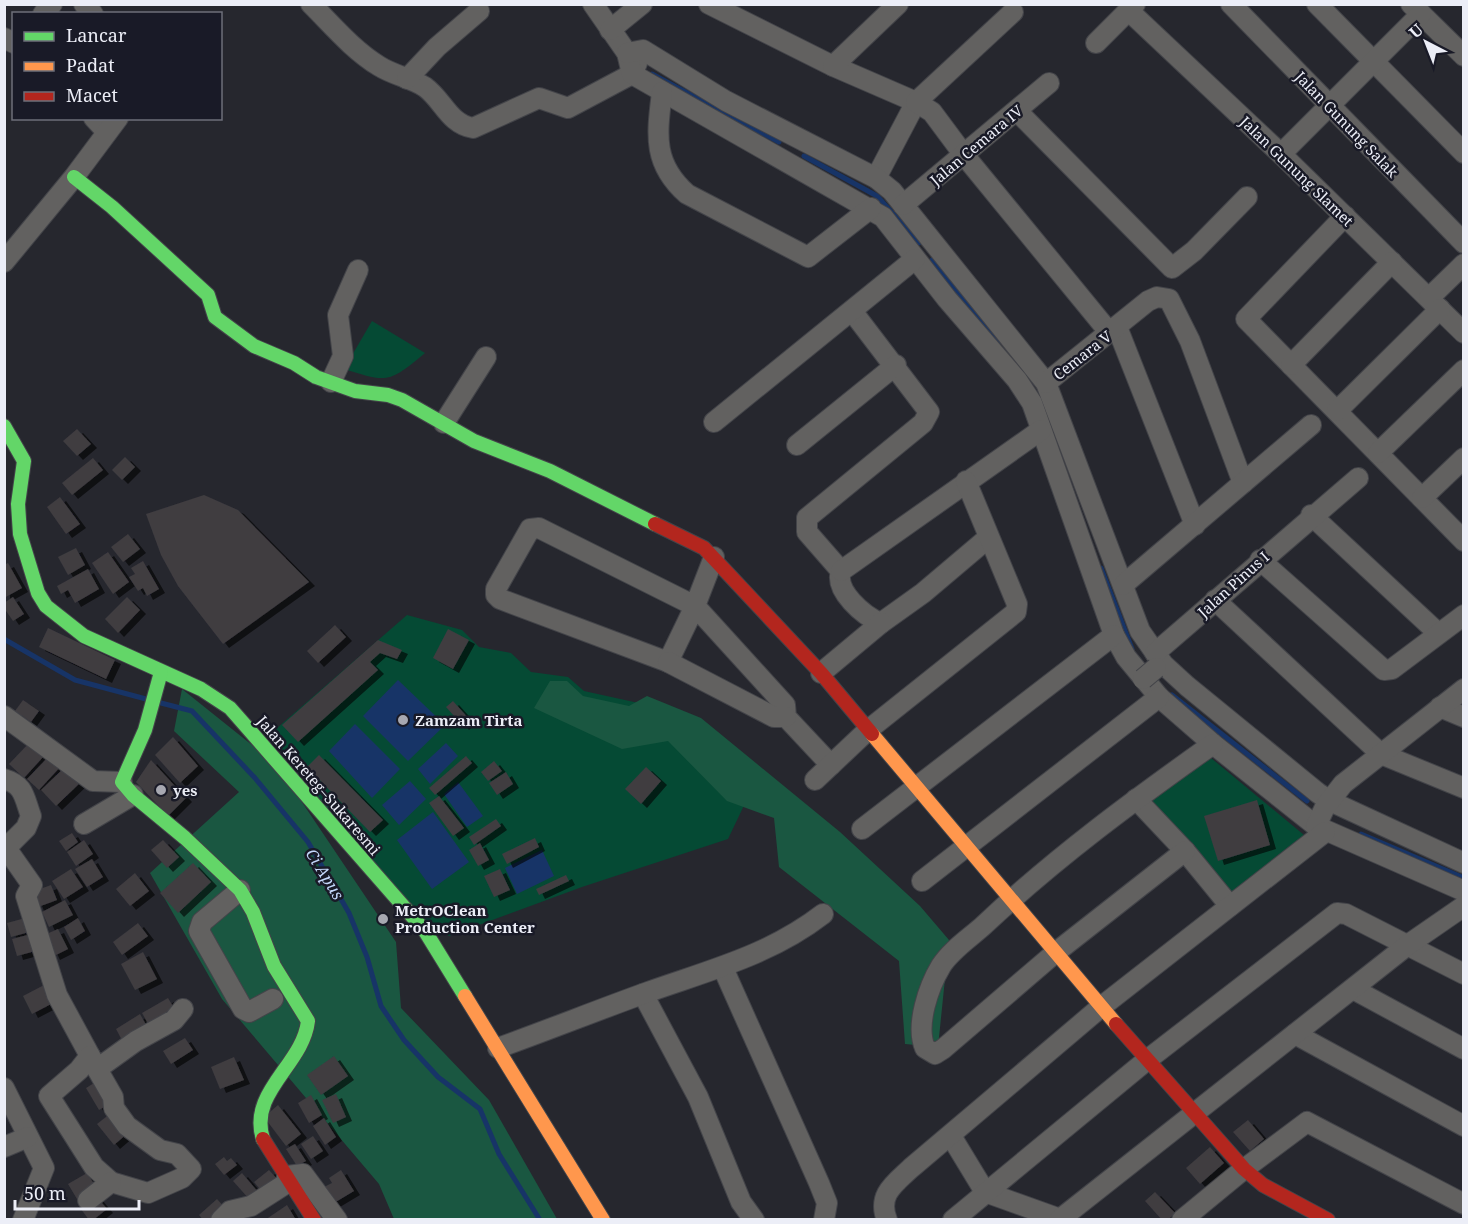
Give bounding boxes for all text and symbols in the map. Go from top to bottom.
legend [12,12,222,120]
north arrow [1396,12,1456,72]
text: U [1404,19,1428,43]
text: Lancar [66,23,127,47]
text: Padat [66,53,115,77]
street label: Jalan Gunung Salak [1290,66,1403,181]
text: Macet [66,83,118,107]
street label: Jalan Cemara IV [925,100,1027,190]
street label: Jalan Gunung Slamet [1235,111,1358,230]
street label: Cemara V [1049,325,1116,384]
street label: Jalan Pinus I [1192,547,1273,622]
street label: Jalan Kereteg–Sukaresmi [252,710,385,859]
place label: Zamzam Tirta [415,710,522,730]
marker: Zamzam Tirta [396,713,410,727]
place label: yes [173,780,197,800]
marker: yes [154,783,168,797]
water label: Ci Apus [301,844,349,904]
place label: MetrOClean Production Center [395,900,535,937]
marker: MetrOClean Production Center [376,912,390,926]
scale bar [15,1173,140,1211]
text: 50 m [24,1181,66,1205]

